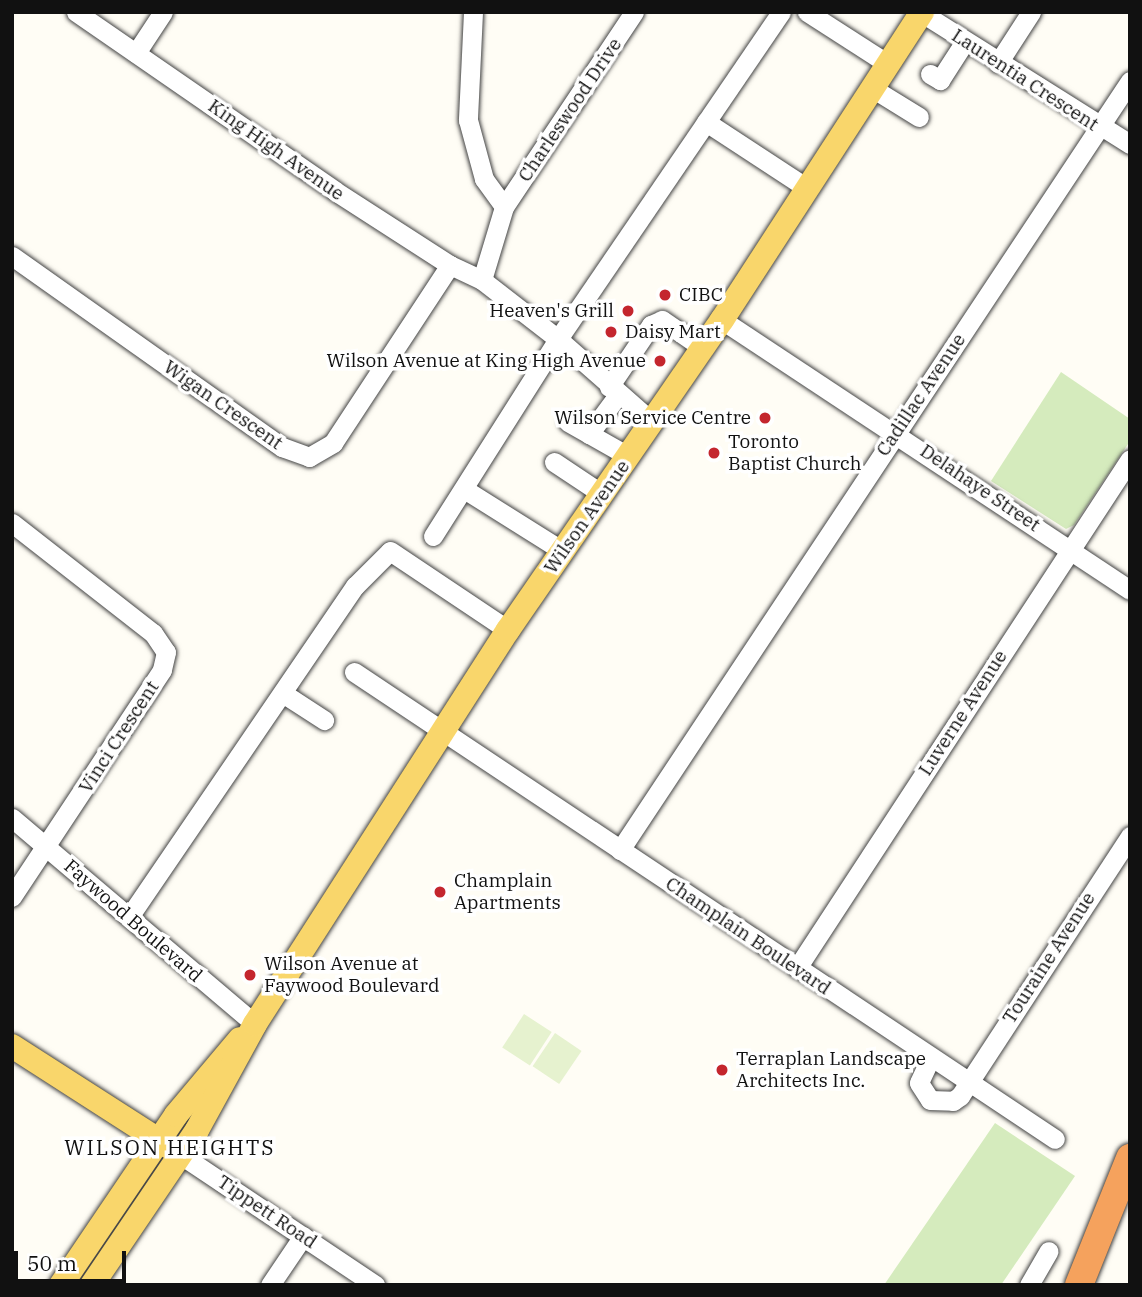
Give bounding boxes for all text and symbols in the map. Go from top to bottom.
street label: Laurentia Crescent [947,24,1103,136]
street label: Charleswood Drive [513,34,627,186]
street label: King High Avenue [204,95,348,205]
place label: CIBC [679,284,723,306]
marker: CIBC [657,287,673,303]
place label: Heaven's Grill [489,300,614,322]
marker: Heaven's Grill [620,303,636,319]
place label: Daisy Mart [625,321,721,343]
marker: Daisy Mart [603,324,619,340]
street label: Cadillac Avenue [872,329,970,461]
place label: Wilson Avenue at King High Avenue [327,350,646,372]
marker: Wilson Avenue at King High Avenue [652,353,668,369]
street label: Wigan Crescent [159,356,287,454]
place label: Wilson Service Centre [554,407,751,429]
marker: Wilson Service Centre [757,410,773,426]
place label: Toronto Baptist Church [728,431,862,475]
street label: Delahaye Street [916,440,1044,536]
marker: Toronto Baptist Church [706,445,722,461]
street label: Wilson Avenue [539,456,635,578]
street label: Luverne Avenue [914,646,1012,780]
street label: Vinci Crescent [74,677,164,797]
street label: Faywood Boulevard [59,855,207,987]
place label: Champlain Apartments [454,870,561,914]
street label: Champlain Boulevard [661,872,835,1000]
marker: Champlain Apartments [432,884,448,900]
street label: Touraine Avenue [998,888,1100,1028]
place label: Wilson Avenue at Faywood Boulevard [264,953,440,997]
marker: Wilson Avenue at Faywood Boulevard [242,967,258,983]
place label: Terraplan Landscape Architects Inc. [736,1048,926,1092]
marker: Terraplan Landscape Architects Inc. [714,1062,730,1078]
district label: WILSON HEIGHTS [66,1134,274,1160]
street label: Tippett Road [213,1170,321,1254]
scale bar [18,1238,130,1282]
text: 50 m [27,1249,77,1277]

